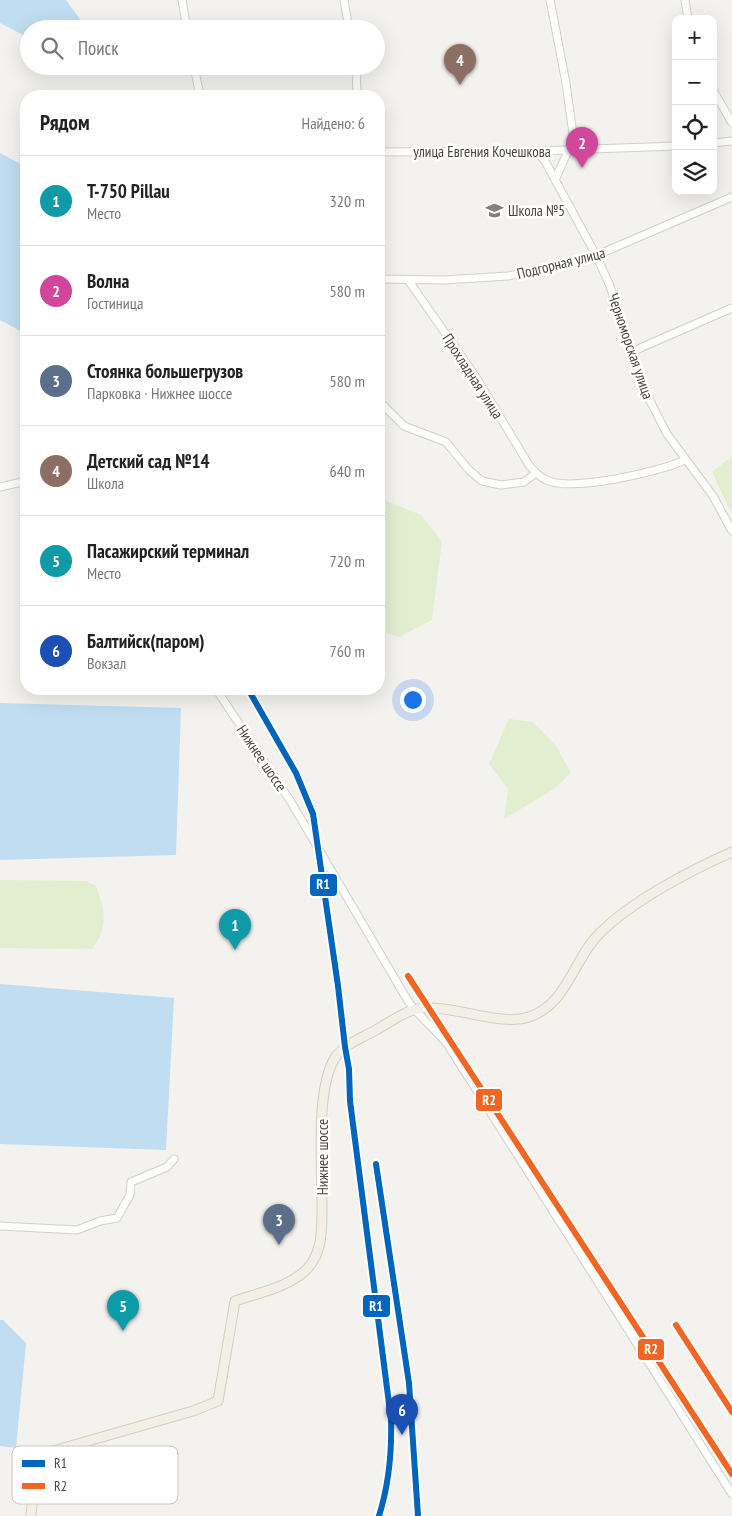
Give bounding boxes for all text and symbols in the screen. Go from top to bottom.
map controls [672,15,717,195]
button: + [672,15,717,60]
search box [20,20,385,75]
icon: search [38,34,66,62]
text: Поиск [78,36,119,60]
pin: 4 [444,44,476,85]
button: − [672,60,717,105]
button: locate [672,105,717,150]
text: Рядом [40,109,90,136]
text: Найдено: 6 [302,113,365,133]
pin: 2 [566,127,598,168]
street label: улица Евгения Кочешкова [413,142,551,161]
button: layers [672,150,717,195]
text: T-750 Pillau [87,179,170,203]
text: 1 [52,191,60,211]
text: 320 m [330,191,365,211]
school or university icon: Школа №5 [484,200,504,220]
place label: Школа №5 [508,201,565,220]
text: Место [87,203,121,223]
street label: Подгорная улица [515,243,607,283]
text: Волна [87,269,129,293]
text: 2 [52,281,60,301]
text: 580 m [330,281,365,301]
street label: Черноморская улица [604,291,658,401]
text: Гостиница [87,293,143,313]
street label: Прохладная улица [438,330,508,422]
text: Стоянка большегрузов [87,359,243,383]
text: 3 [52,371,60,391]
text: 580 m [330,371,365,391]
text: Парковка · Нижнее шоссе [87,383,232,403]
text: Детский сад №14 [87,449,210,473]
text: 4 [52,461,60,481]
text: 640 m [330,461,365,481]
text: Школа [87,473,124,493]
text: Пасажирский терминал [87,539,249,563]
text: 5 [52,551,60,571]
text: 720 m [330,551,365,571]
text: Место [87,563,121,583]
text: Балтийск(паром) [87,629,204,653]
text: 6 [52,641,60,661]
text: 760 m [330,641,365,661]
text: Вокзал [87,653,126,673]
your location [400,687,426,713]
street label: Нижнее шоссе [233,721,291,795]
line badge: R1 [309,873,338,897]
text: R1 [316,875,330,893]
pin: 1 [219,909,251,950]
line badge: R2 [475,1088,503,1112]
text: R2 [482,1091,496,1109]
street label: Нижнее шоссе [313,1119,332,1195]
pin: 3 [263,1204,295,1245]
pin: 5 [107,1290,139,1331]
line badge: R1 [362,1294,391,1318]
text: R1 [369,1297,383,1315]
line badge: R2 [637,1338,665,1361]
text: R2 [644,1340,658,1358]
pin: 6 [386,1394,418,1435]
legend [12,1446,178,1504]
text: R1 [54,1454,67,1472]
text: R2 [54,1477,67,1495]

